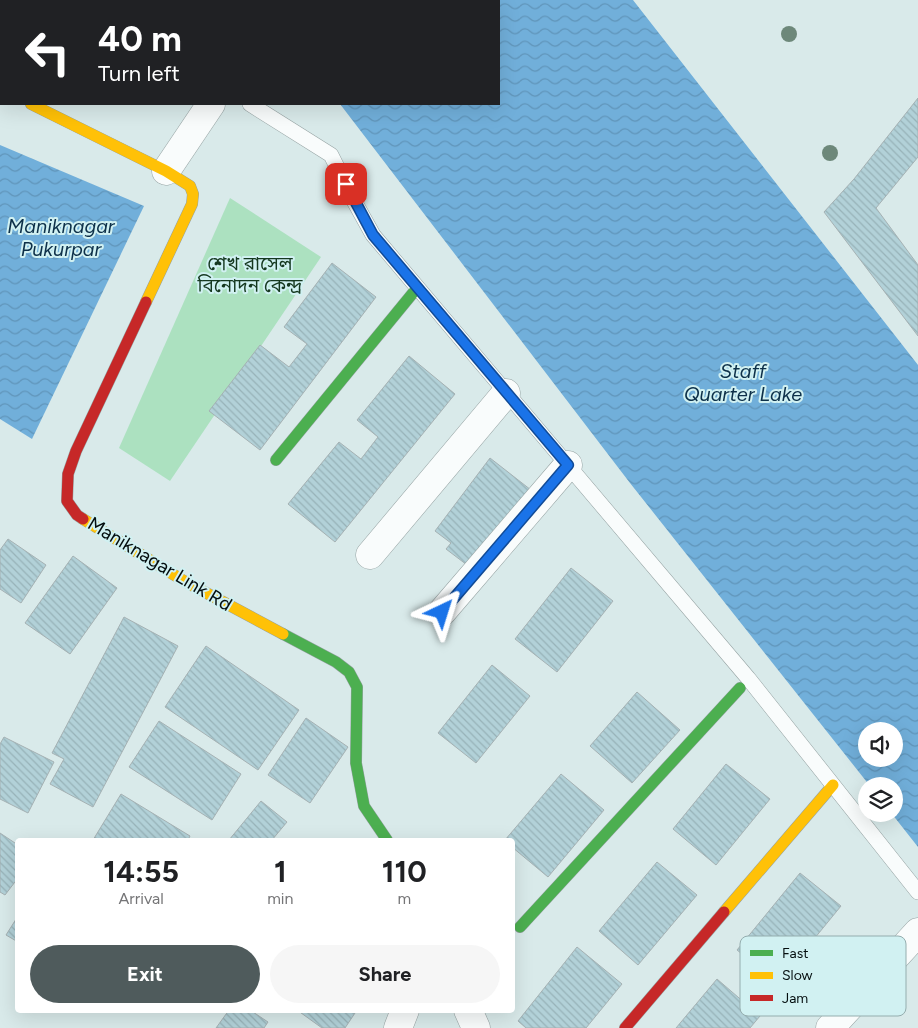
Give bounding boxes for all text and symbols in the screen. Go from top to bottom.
text: 40 m [98,18,182,60]
icon: left [15,20,80,85]
text: Turn left [98,60,180,87]
pin [325,163,367,205]
icon: arrive [332,170,360,198]
water label: Maniknagar Pukurpar [7,214,116,261]
park label: শেখ রাসেল বিনোদন কেন্দ্র [196,252,303,297]
water label: Staff Quarter Lake [684,359,802,406]
street label: Maniknagar Link Rd [84,512,236,616]
position arrow [415,585,467,637]
map controls [858,722,903,822]
button: sound [858,722,903,767]
button: layers [858,777,903,822]
text: 14:55 [103,853,179,890]
text: 1 [274,853,287,890]
text: 110 [382,853,427,890]
text: Arrival [119,889,164,908]
text: min [267,889,294,908]
text: m [397,889,411,908]
legend [740,936,906,1016]
button: Exit [30,945,260,1003]
button: Share [270,945,500,1003]
text: Fast [782,945,808,962]
text: Slow [782,967,813,984]
text: Jam [782,990,808,1007]

